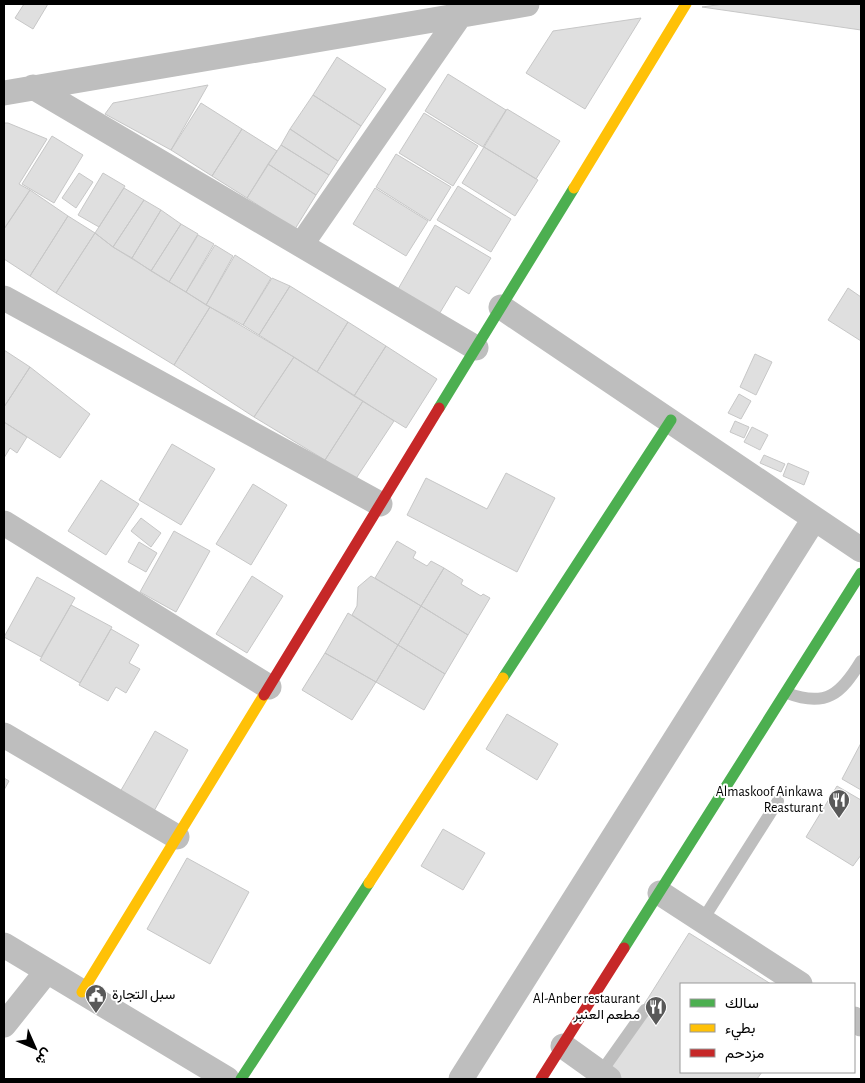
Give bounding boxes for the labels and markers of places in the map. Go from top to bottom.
place label: Almaskoof Ainkawa Reasturant [716,785,824,815]
restaurant icon: Almaskoof Ainkawa Reasturant [827,788,851,819]
public building icon: سبل التجارة [84,983,108,1014]
place label: سبل التجارة [112,988,175,1003]
place label: Al-Anber restaurant مطعم العنبر [533,992,641,1023]
restaurant icon: Al-Anber restaurant مطعم العنبر [644,995,668,1026]

